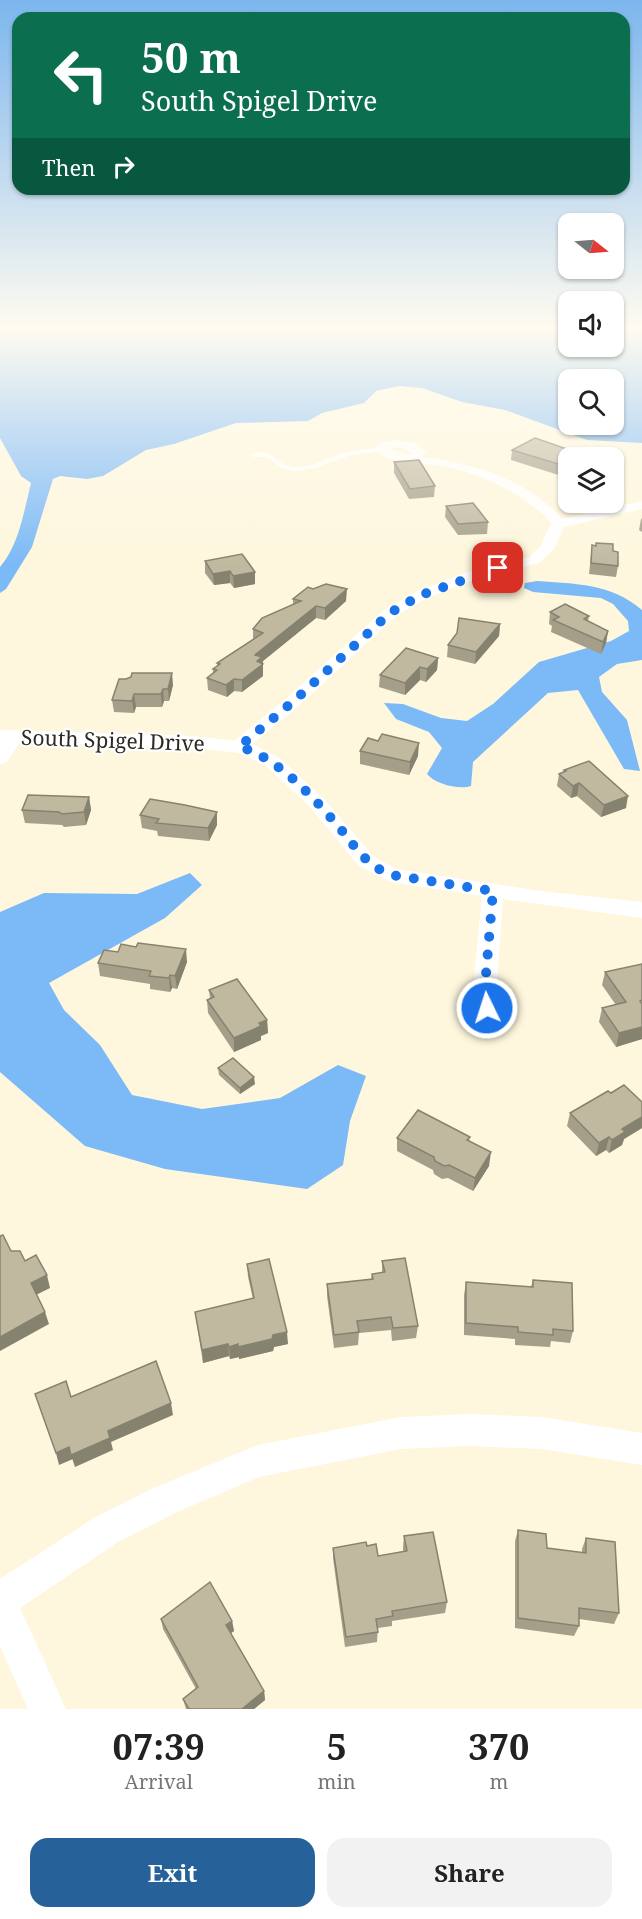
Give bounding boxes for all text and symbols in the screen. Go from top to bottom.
text: 50 m [141,28,241,85]
icon: left [42,36,120,114]
text: South Spigel Drive [141,82,377,119]
icon: right [107,150,140,183]
text: Then [42,152,95,182]
north arrow [558,213,624,279]
map controls [558,213,624,513]
button: sound [558,291,624,357]
button: search [558,369,624,435]
button: layers [558,447,624,513]
pin [472,542,523,593]
icon: arrive [481,551,514,584]
street label: South Spigel Drive [21,723,205,757]
position arrow [455,976,519,1040]
text: 07:39 [113,1722,205,1771]
text: 5 [326,1722,347,1771]
text: 370 [468,1722,529,1771]
text: Arrival [125,1768,193,1795]
text: min [318,1768,356,1795]
text: m [489,1768,508,1795]
button: Exit [30,1838,315,1907]
button: Share [327,1838,612,1907]

